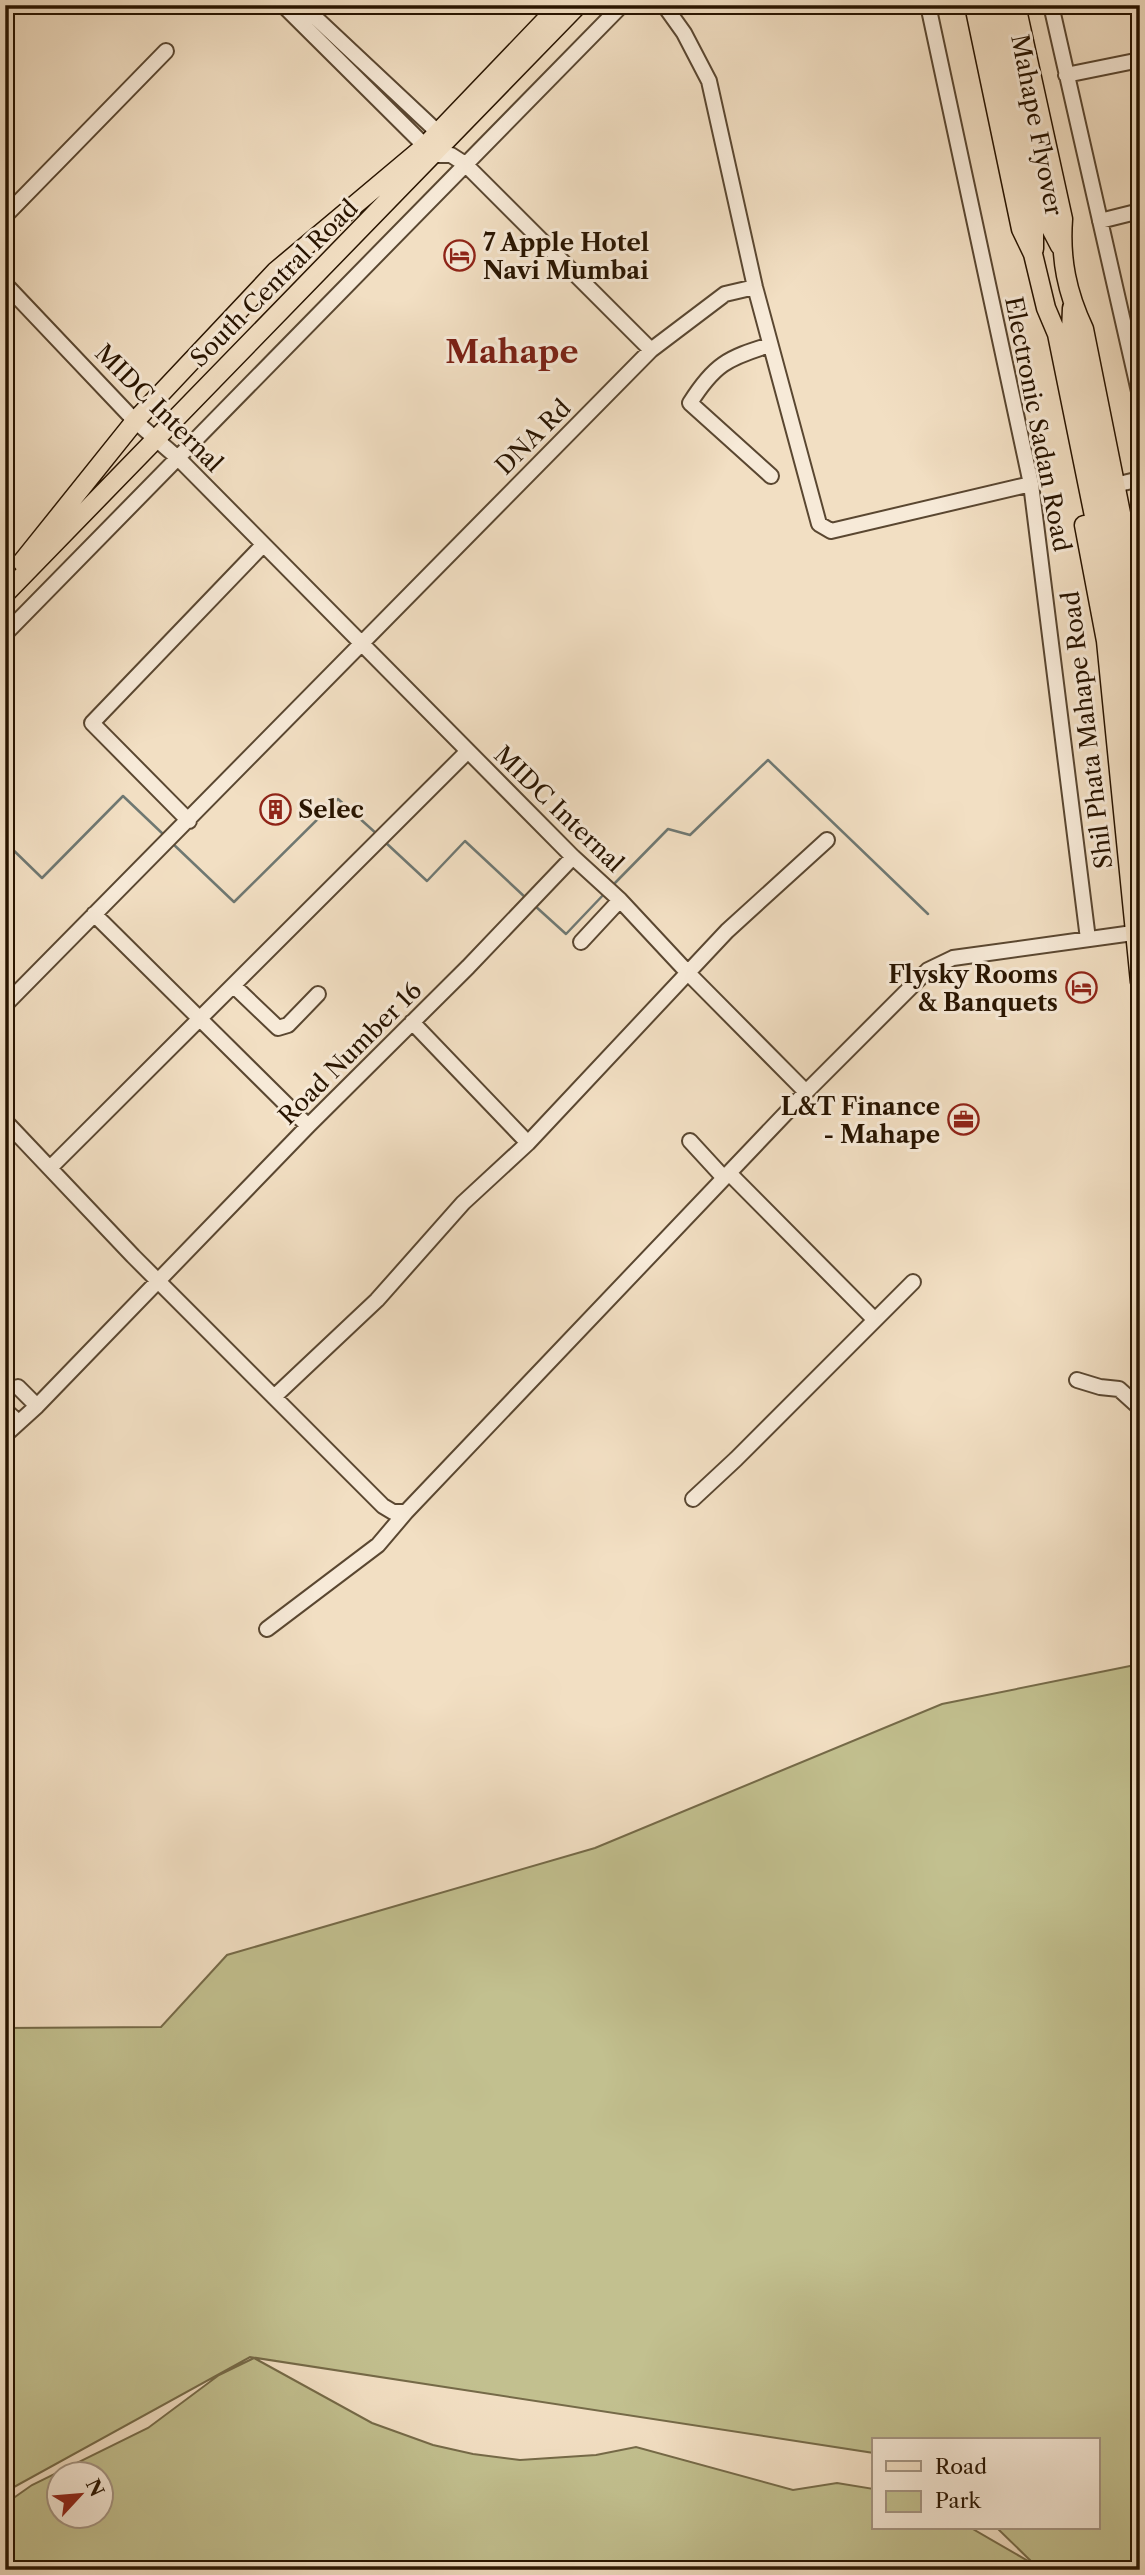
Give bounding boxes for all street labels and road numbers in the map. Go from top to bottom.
street label: Mahape Flyover [1005,32,1069,218]
street label: South Central Road [184,193,364,373]
street label: Electronic Sadan Road [999,294,1077,554]
street label: MIDC Internal [89,338,229,478]
street label: DNA Rd [489,393,577,481]
street label: Shil Phata Mahape Road [1056,589,1118,870]
street label: MIDC Internal [488,740,630,878]
street label: Road Number 16 [272,975,428,1131]

